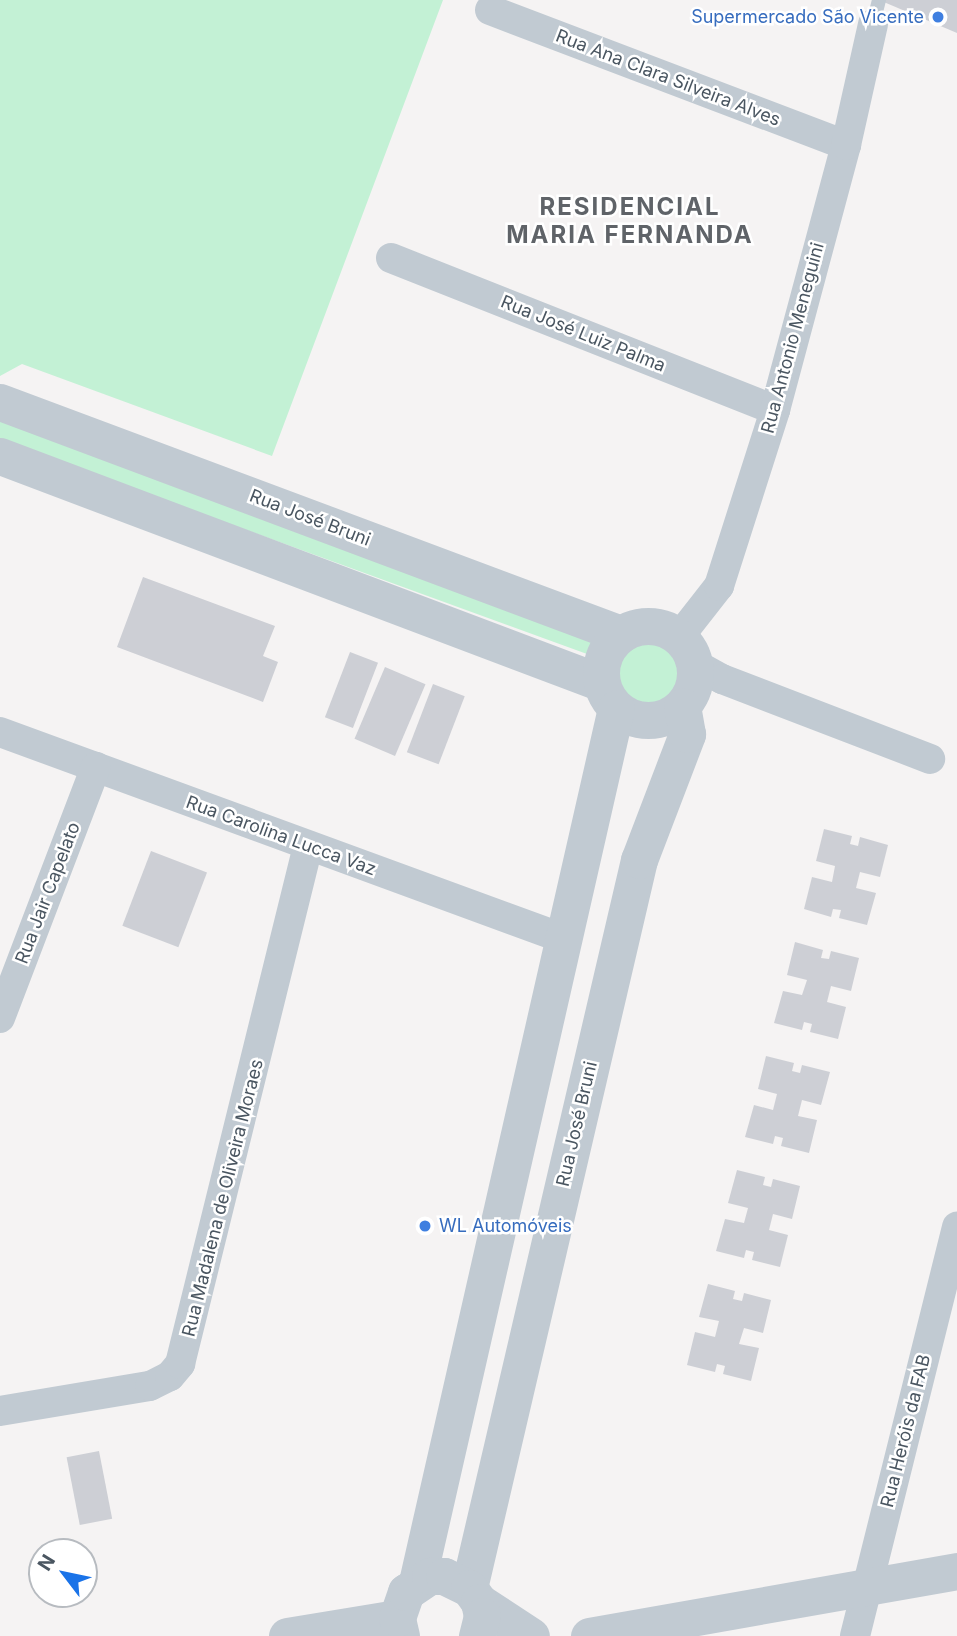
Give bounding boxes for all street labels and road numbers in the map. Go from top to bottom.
street label: Rua Ana Clara Silveira Alves [553,25,783,131]
street label: Rua Antonio Meneguini [757,240,829,436]
street label: Rua José Luiz Palma [498,291,668,377]
street label: Rua José Bruni [247,485,373,551]
street label: Rua Carolina Lucca Vaz [183,792,379,880]
street label: Rua Jair Capelato [11,819,85,967]
street label: Rua Madalena de Oliveira Moraes [178,1057,268,1339]
street label: Rua José Bruni [552,1059,602,1189]
street label: Rua Heróis da FAB [877,1352,935,1510]

